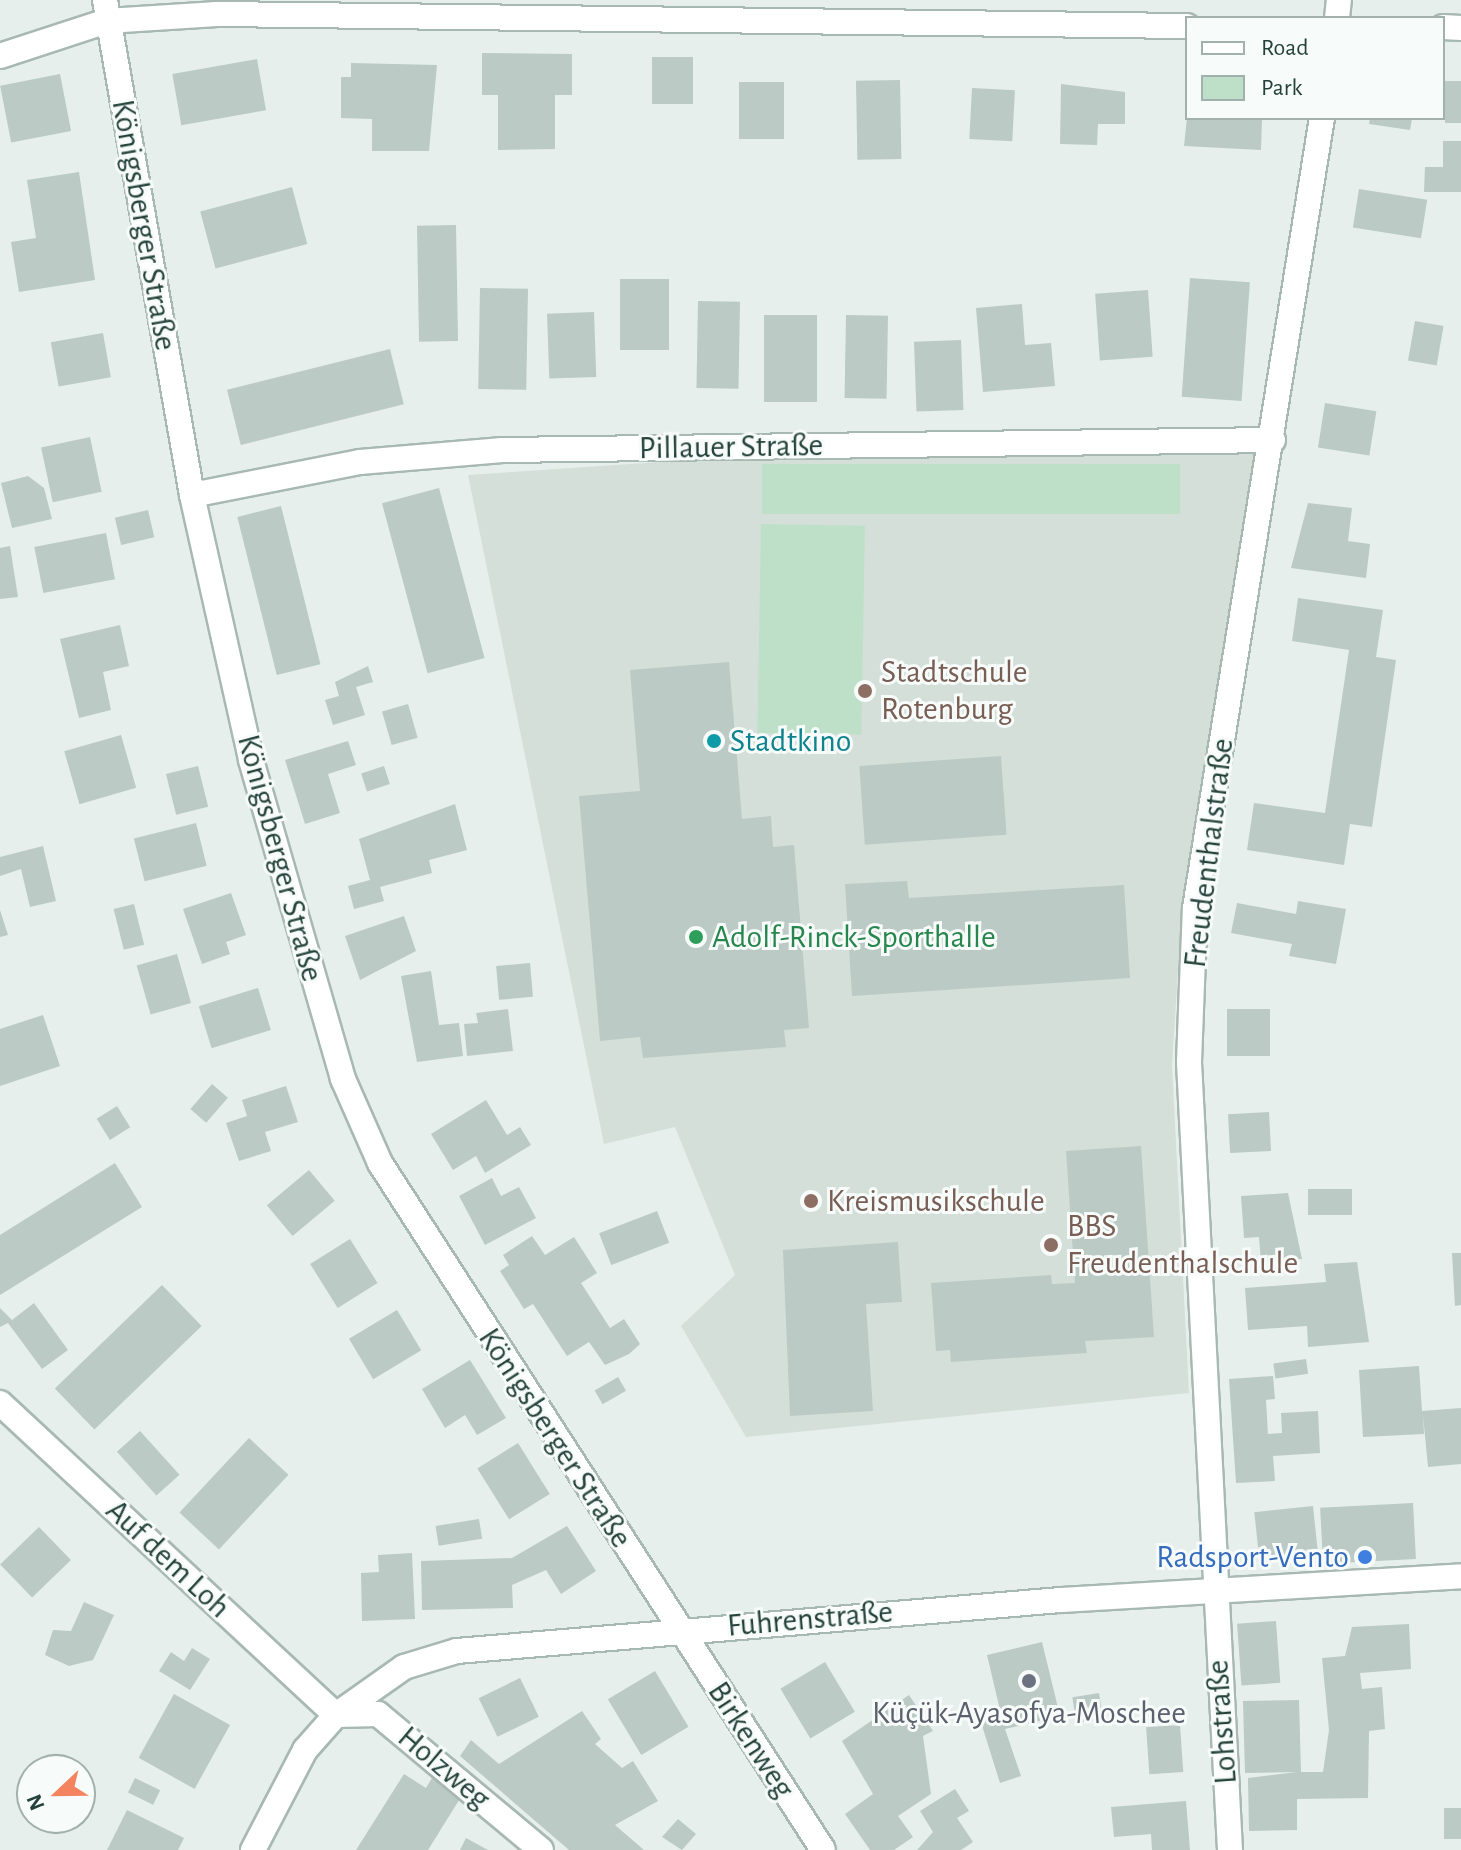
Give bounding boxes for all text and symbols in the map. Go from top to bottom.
legend [1185,16,1445,120]
text: Road [1261,36,1309,60]
text: Park [1261,76,1302,100]
street label: Königsberger Straße [103,97,185,353]
street label: Pillauer Straße [639,426,823,468]
place label: Stadtschule Rotenburg [881,654,1028,729]
marker: Stadtschule Rotenburg [856,682,874,700]
place label: Stadtkino [730,722,851,760]
street label: Königsberger Straße [229,730,331,986]
marker: Stadtkino [705,732,723,750]
street label: Freudenthalstraße [1176,736,1242,970]
place label: Adolf-Rinck-Sporthalle [712,918,996,956]
marker: Adolf-Rinck-Sporthalle [687,928,705,946]
place label: Kreismusikschule [827,1182,1045,1220]
marker: Kreismusikschule [802,1192,820,1210]
place label: BBS Freudenthalschule [1067,1208,1298,1283]
marker: BBS Freudenthalschule [1042,1236,1060,1254]
street label: Königsberger Straße [470,1321,640,1555]
street label: Auf dem Loh [98,1492,238,1626]
place label: Radsport-Vento [1156,1538,1349,1576]
marker: Radsport-Vento [1356,1548,1374,1566]
street label: Fuhrenstraße [726,1593,894,1645]
street label: Lohstraße [1199,1659,1245,1785]
marker: Küçük-Ayasofya-Moschee [1020,1672,1038,1690]
street label: Birkenweg [699,1675,803,1805]
place label: Küçük-Ayasofya-Moschee [872,1694,1186,1732]
street label: Holzweg [390,1718,498,1818]
north arrow [16,1754,96,1834]
text: N [23,1791,49,1813]

